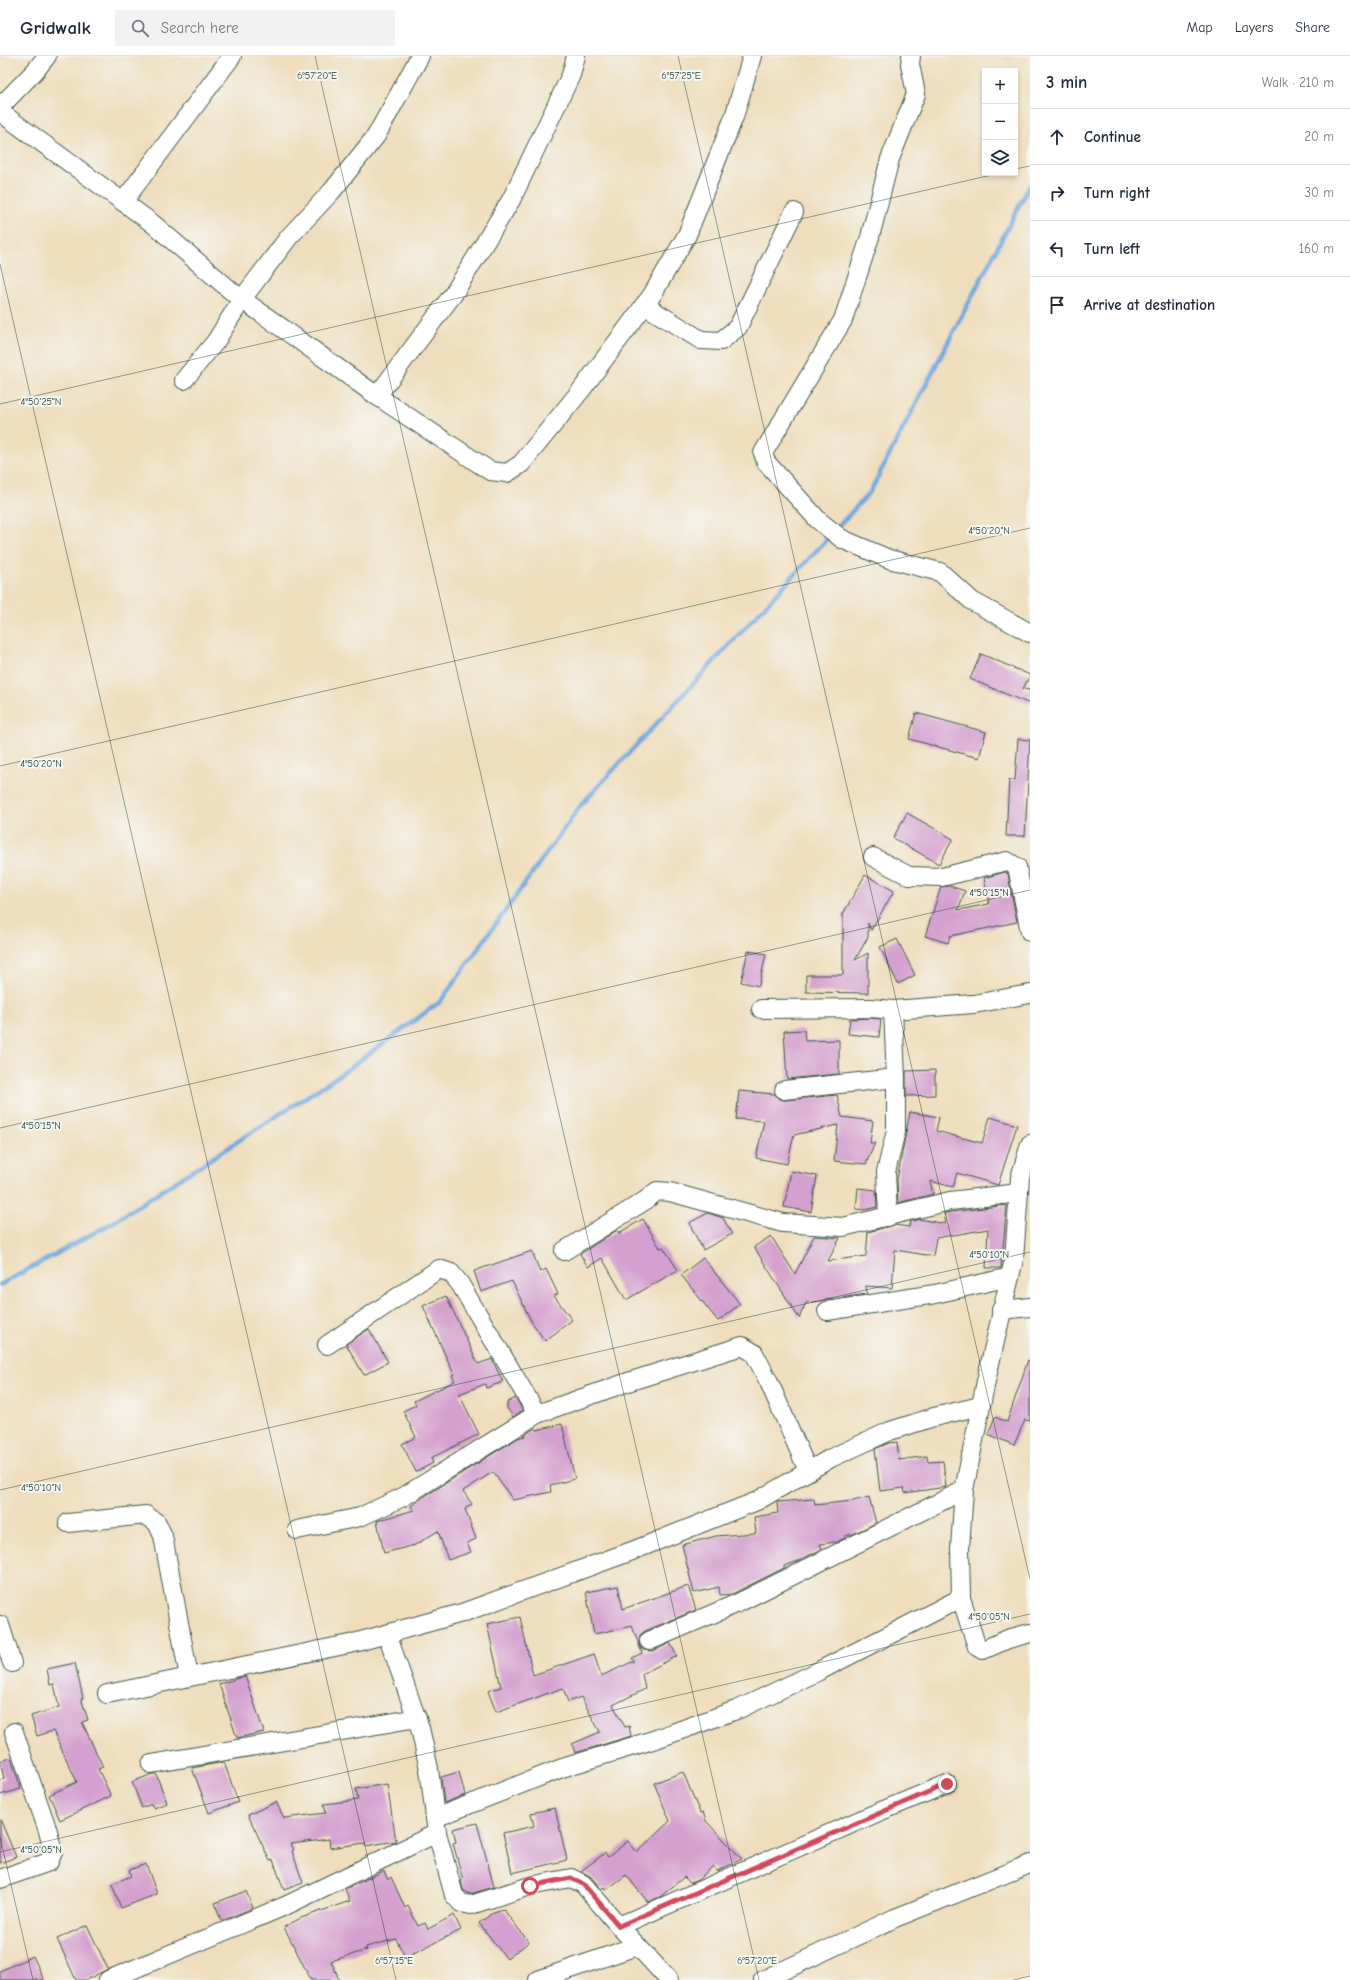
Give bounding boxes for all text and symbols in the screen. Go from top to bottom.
search box [115,10,395,46]
text: Gridwalk [20,17,91,39]
icon: search [129,17,151,39]
text: Search here [161,19,239,37]
text: Map [1186,19,1213,36]
text: Layers [1235,19,1273,36]
text: Share [1295,19,1330,36]
map controls [982,68,1018,176]
button: + [982,68,1018,104]
text: 6°57'20"E [297,70,337,82]
text: 6°57'25"E [661,70,701,82]
text: 3 min [1046,73,1087,92]
text: Walk · 210 m [1262,75,1334,90]
button: − [982,104,1018,140]
icon: ahead [1046,126,1068,148]
text: Continue [1084,128,1141,146]
text: 20 m [1304,129,1334,144]
button: layers [982,140,1018,176]
icon: right [1046,182,1068,204]
text: Turn right [1084,184,1150,202]
text: 30 m [1304,185,1334,200]
icon: left [1046,238,1068,260]
text: Turn left [1084,240,1140,258]
text: 160 m [1299,241,1334,256]
icon: arrive [1046,294,1068,316]
text: Arrive at destination [1084,296,1215,314]
text: 4°50'25"N [21,396,61,408]
text: 4°50'20"N [968,525,1010,537]
text: 4°50'20"N [20,758,62,770]
text: 4°50'15"N [969,887,1009,899]
text: 4°50'15"N [21,1120,61,1132]
text: 4°50'10"N [969,1249,1009,1261]
text: 4°50'10"N [21,1482,61,1494]
text: 4°50'05"N [968,1611,1010,1623]
route end [938,1775,956,1793]
text: 4°50'05"N [20,1844,62,1856]
route start [521,1877,539,1895]
text: 6°57'15"E [375,1955,413,1967]
text: 6°57'20"E [737,1955,777,1967]

